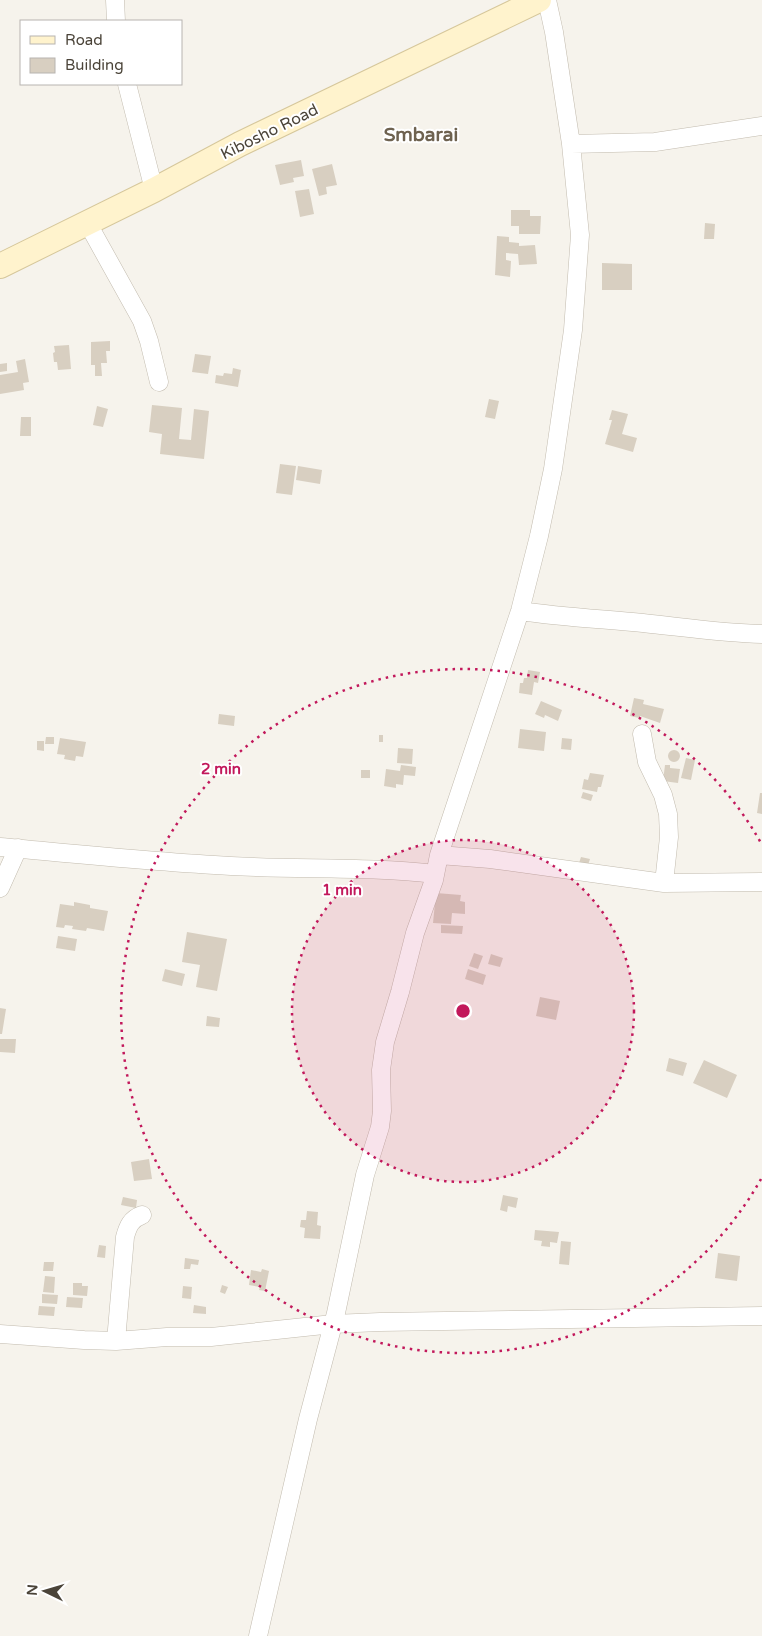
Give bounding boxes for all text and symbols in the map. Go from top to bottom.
legend [20,20,182,85]
text: Road [65,31,103,49]
text: Building [65,56,124,74]
street label: Kibosho Road [217,100,321,164]
district label: Smbarai [384,124,458,146]
text: 2 min [201,760,241,778]
text: 1 min [322,881,362,899]
centre of rings [454,1002,472,1020]
north arrow [20,1566,70,1616]
text: N [24,1584,42,1596]

